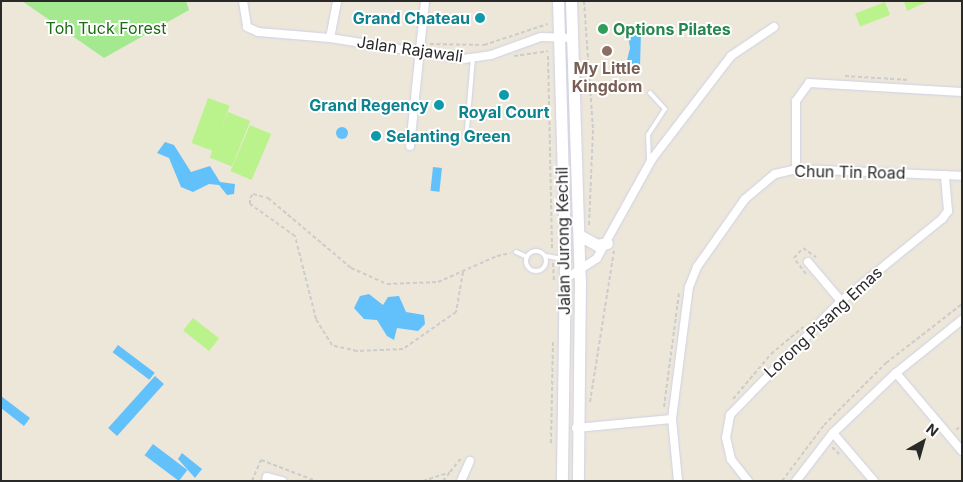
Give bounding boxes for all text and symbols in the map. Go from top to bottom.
place label: Grand Chateau [353,8,470,28]
marker: Grand Chateau [474,12,486,24]
park label: Toh Tuck Forest [46,18,166,38]
place label: Options Pilates [613,19,731,39]
marker: Options Pilates [597,23,609,35]
street label: Jalan Rajawali [356,32,464,66]
marker: My Little Kingdom [601,45,613,57]
place label: My Little Kingdom [572,58,642,96]
marker: Royal Court [498,89,510,101]
place label: Grand Regency [309,95,429,115]
marker: Grand Regency [433,99,445,111]
place label: Royal Court [458,102,550,122]
place label: Selanting Green [386,126,511,146]
marker: Selanting Green [370,130,382,142]
street label: Chun Tin Road [794,161,906,183]
street label: Jalan Jurong Kechil [552,167,574,315]
street label: Lorong Pisang Emas [760,262,886,382]
north arrow [898,417,948,467]
text: N [923,420,942,440]

